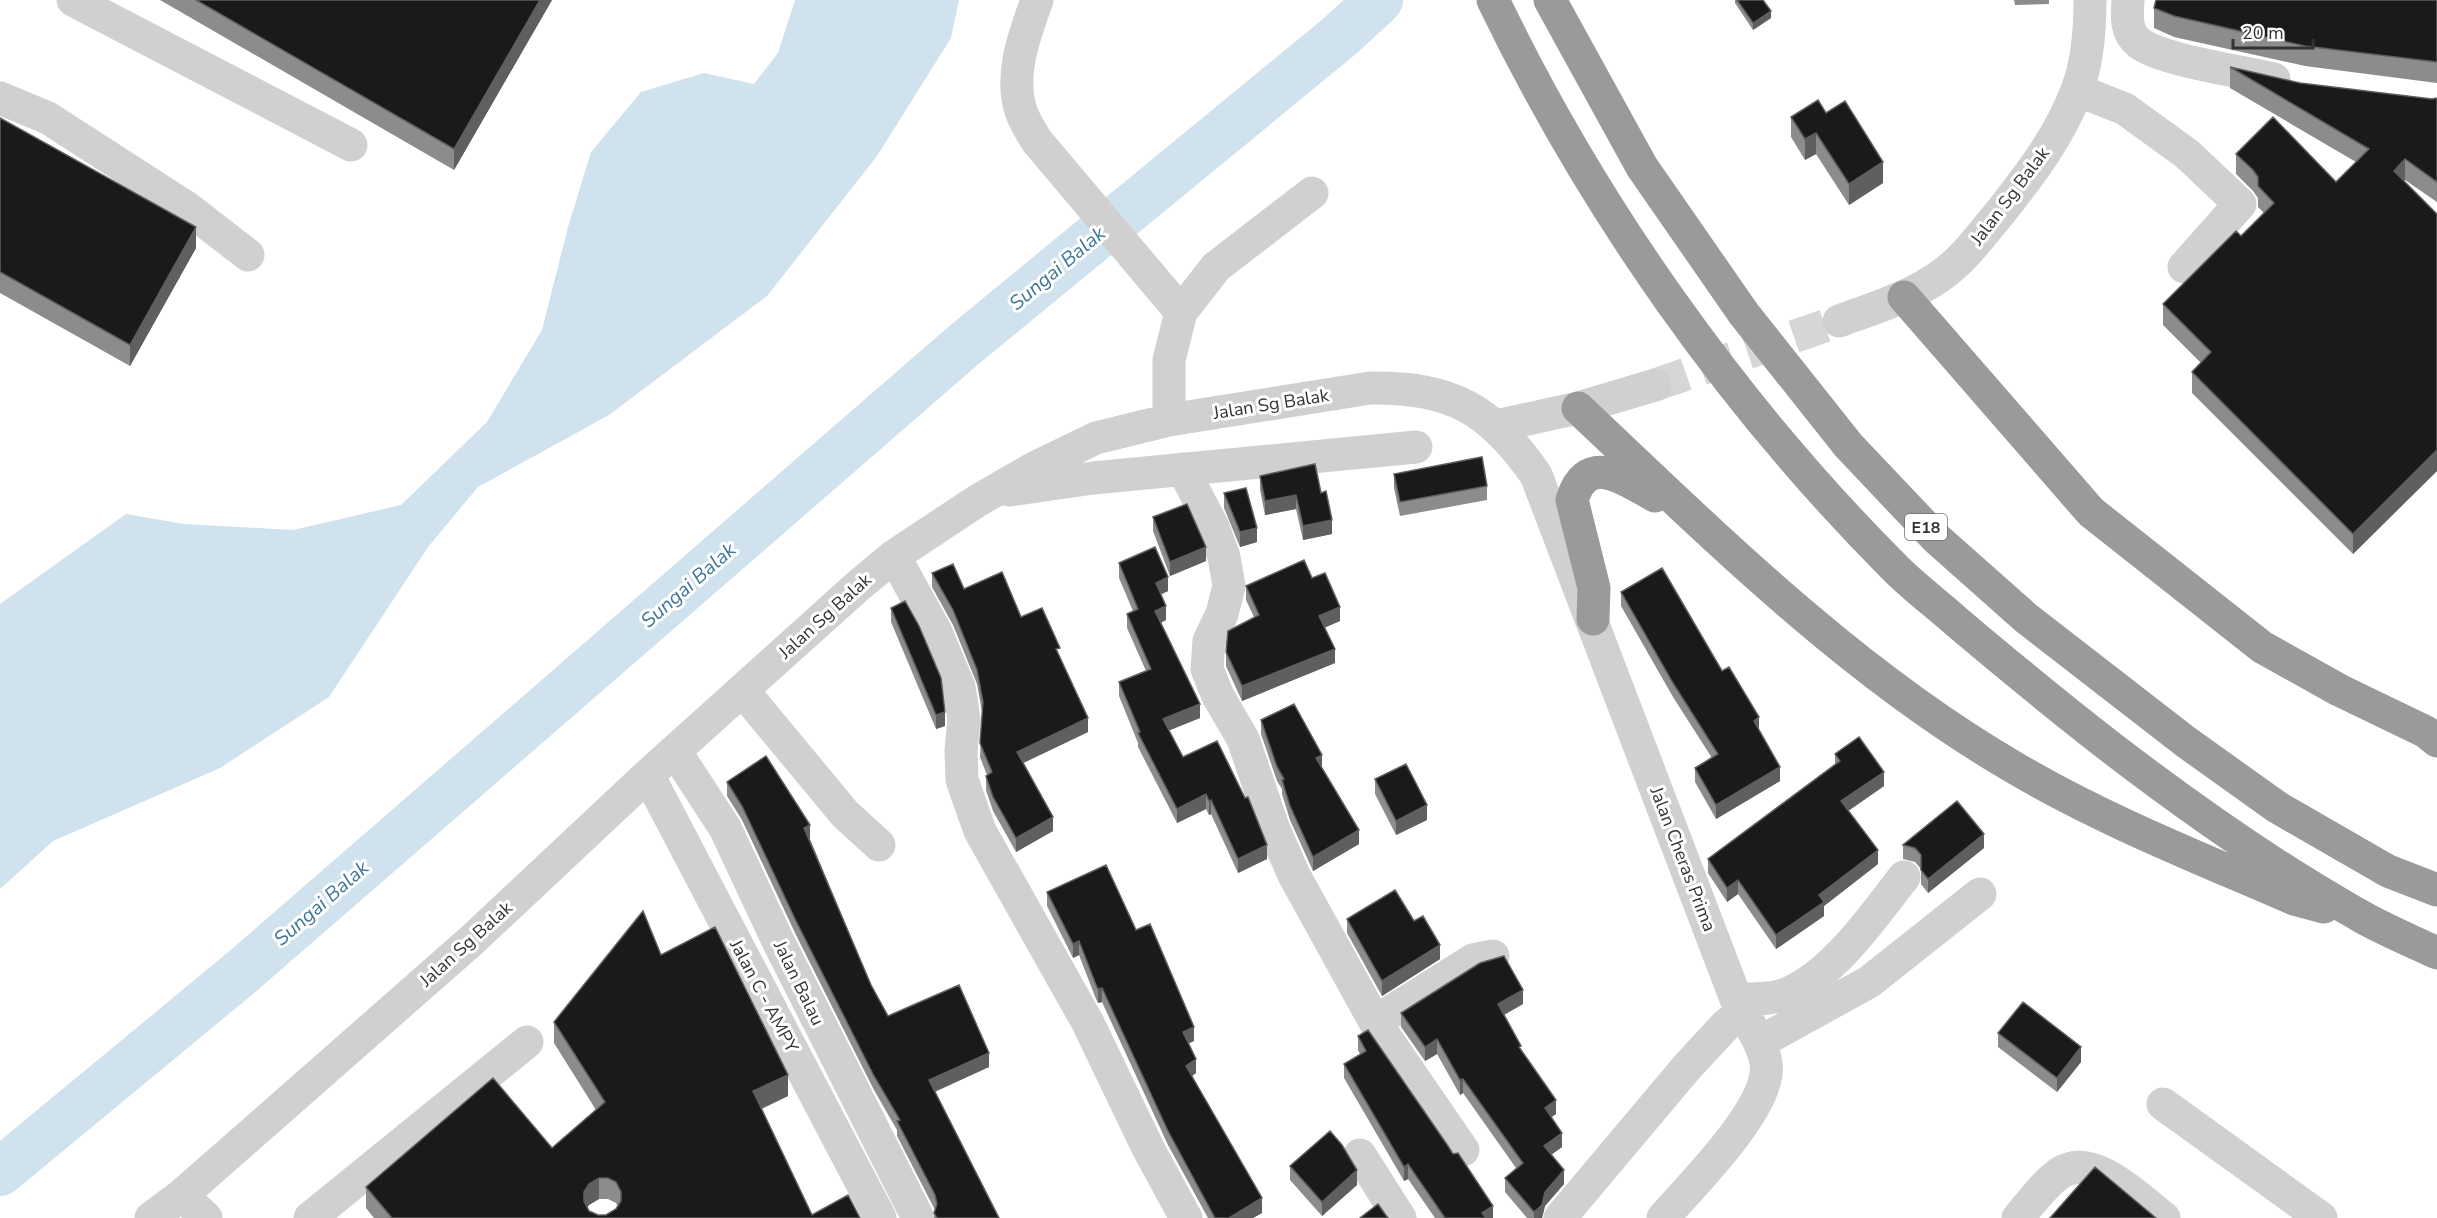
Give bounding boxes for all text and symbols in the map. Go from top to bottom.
scale bar [2233,12,2312,50]
text: 20 m [2242,21,2284,45]
street label: Jalan Sg Balak [1965,141,2055,251]
water label: Sungai Balak [1004,220,1112,317]
street label: Jalan Sg Balak [1210,383,1332,425]
road number: E18 [1905,514,1947,540]
water label: Sungai Balak [635,536,742,634]
street label: Jalan Sg Balak [773,567,877,665]
street label: Jalan Cheras Prima [1644,782,1722,935]
water label: Sungai Balak [268,854,375,952]
street label: Jalan Sg Balak [414,895,518,993]
street label: Jalan C - AMPY [724,934,804,1057]
street label: Jalan Balau [768,936,830,1029]

